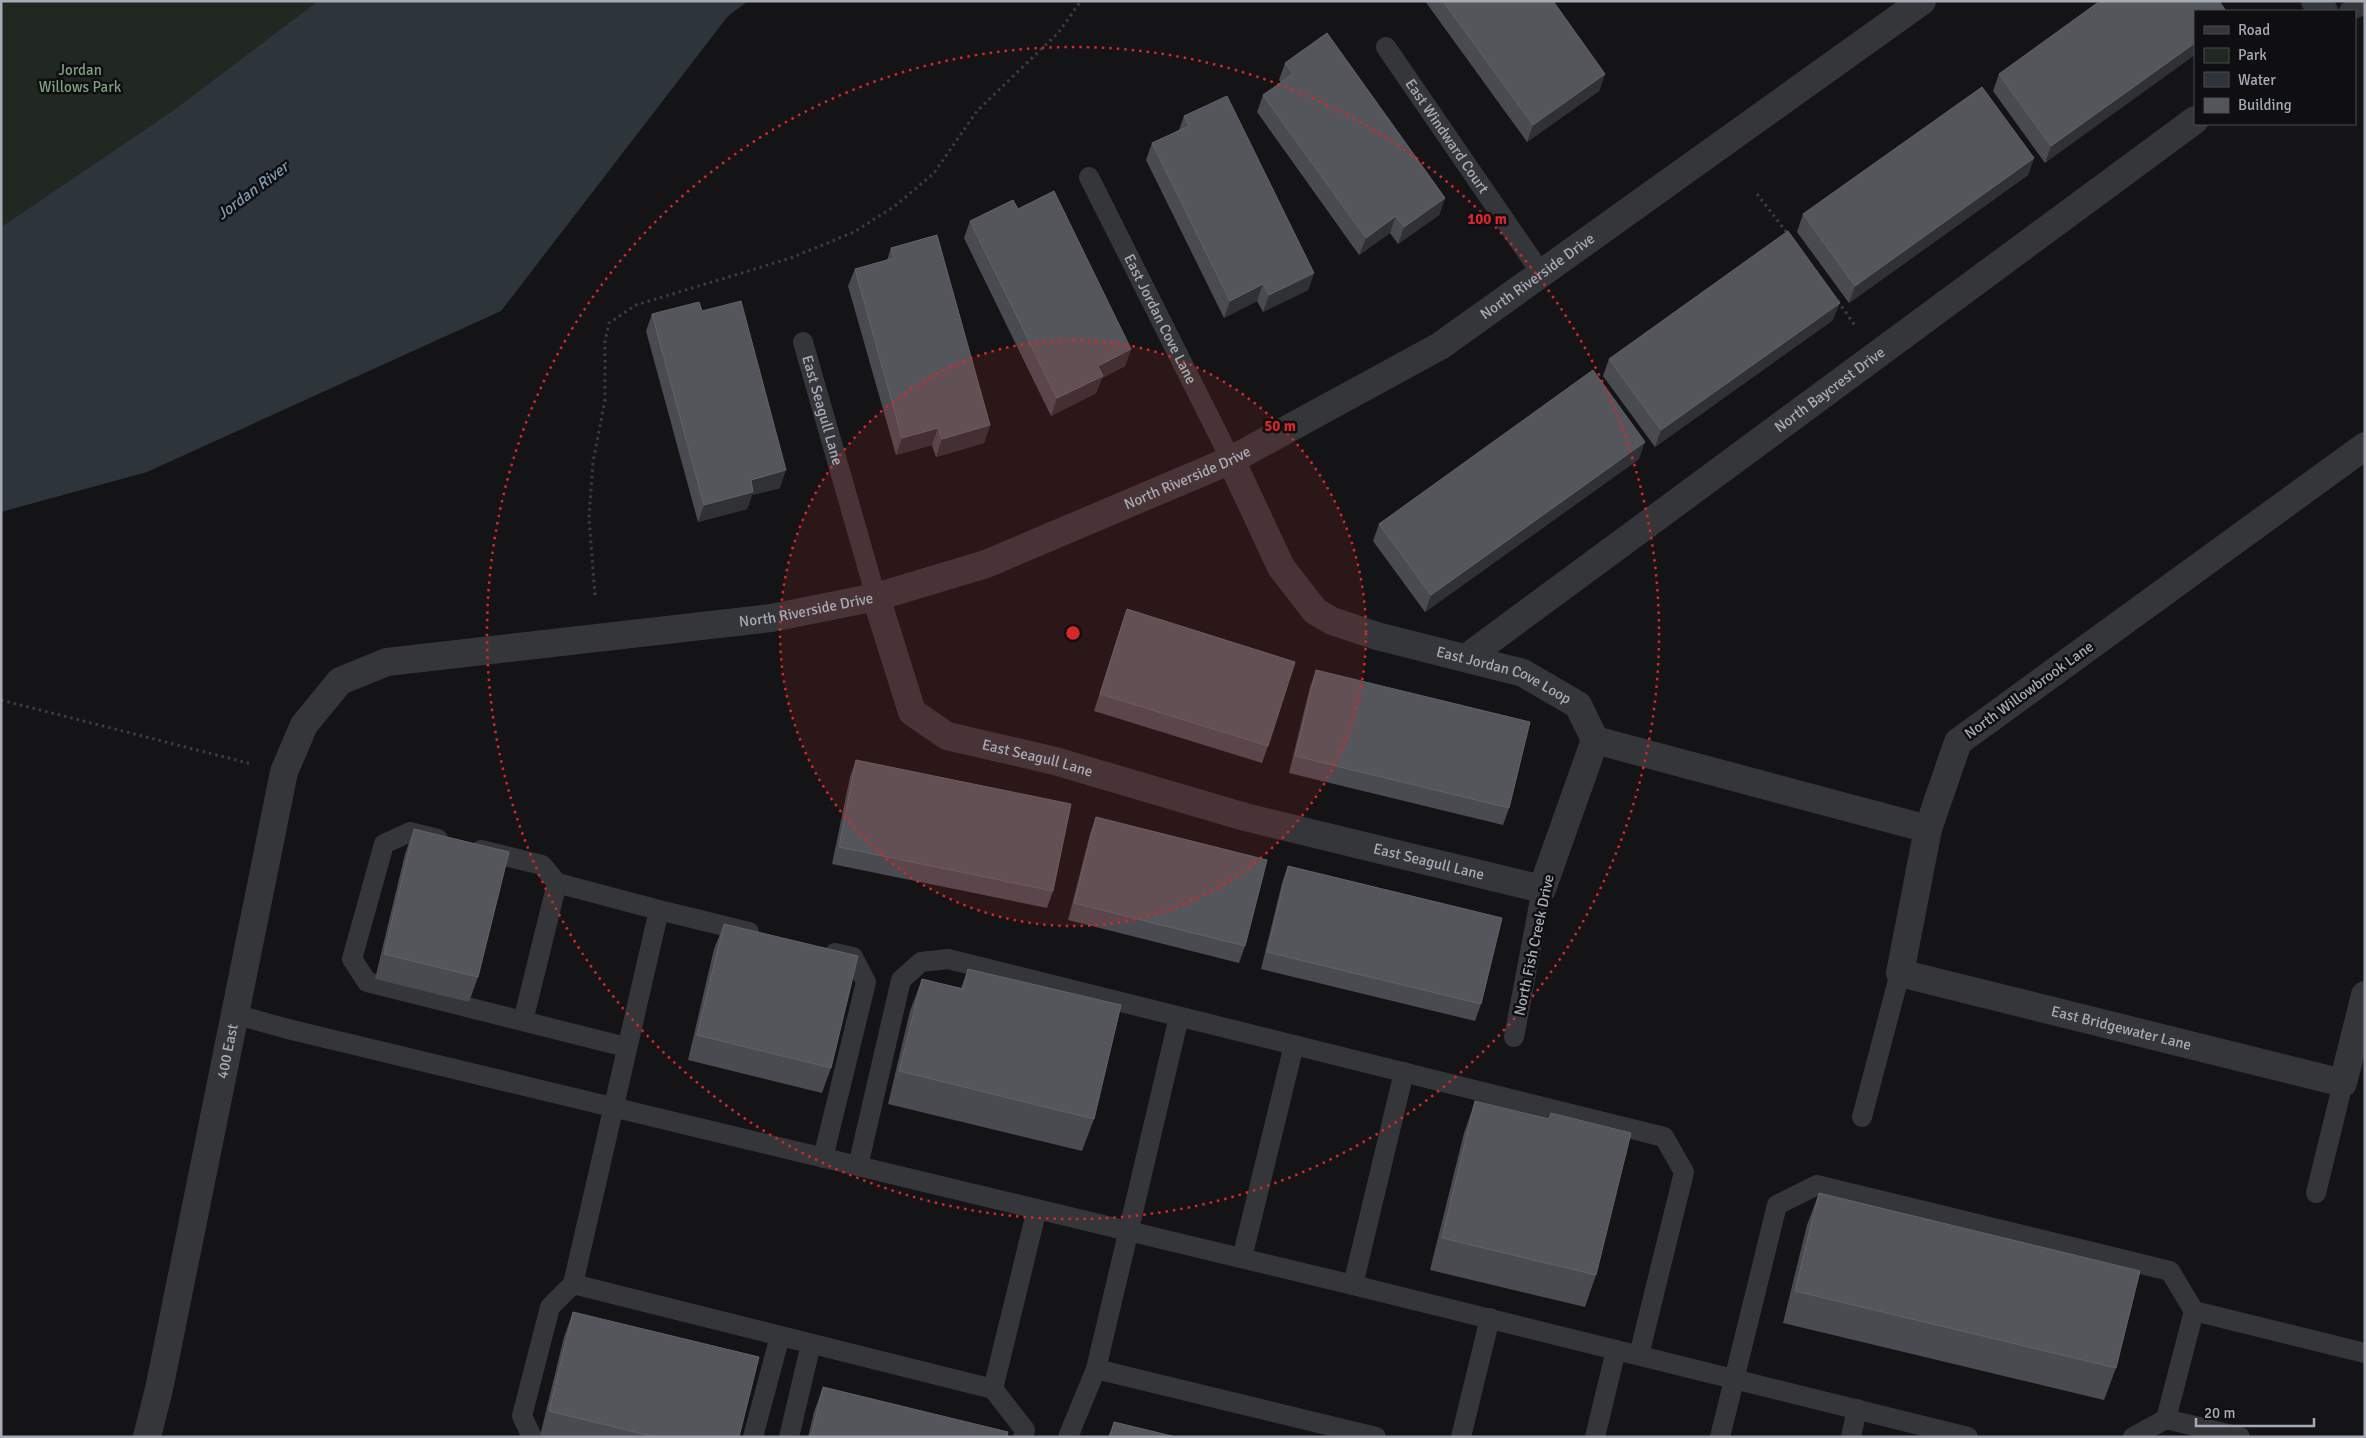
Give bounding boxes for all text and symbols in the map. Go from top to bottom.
legend [2194,10,2356,125]
text: Road [2238,21,2270,39]
text: Park [2238,46,2267,64]
park label: Jordan Willows Park [39,61,122,96]
text: Water [2238,71,2276,89]
street label: East Windward Court [1401,75,1493,197]
text: Building [2238,96,2292,114]
water label: Jordan River [213,156,294,224]
text: 100 m [1467,210,1507,228]
street label: North Riverside Drive [1477,229,1598,323]
street label: East Jordan Cove Lane [1120,251,1200,387]
street label: North Baycrest Drive [1771,343,1888,436]
street label: East Seagull Lane [798,353,847,467]
text: 50 m [1264,417,1296,435]
street label: North Riverside Drive [1121,442,1254,513]
street label: North Riverside Drive [738,589,875,631]
centre of rings [1064,624,1082,642]
street label: North Willowbrook Lane [1961,637,2097,743]
street label: East Jordan Cove Loop [1434,642,1574,708]
street label: East Seagull Lane [980,735,1095,781]
street label: East Seagull Lane [1371,839,1486,884]
street label: North Fish Creek Drive [1510,873,1558,1017]
street label: East Bridgewater Lane [2049,1002,2193,1054]
street label: 400 East [213,1022,242,1080]
scale bar [2196,1396,2314,1428]
text: 20 m [2204,1404,2235,1422]

